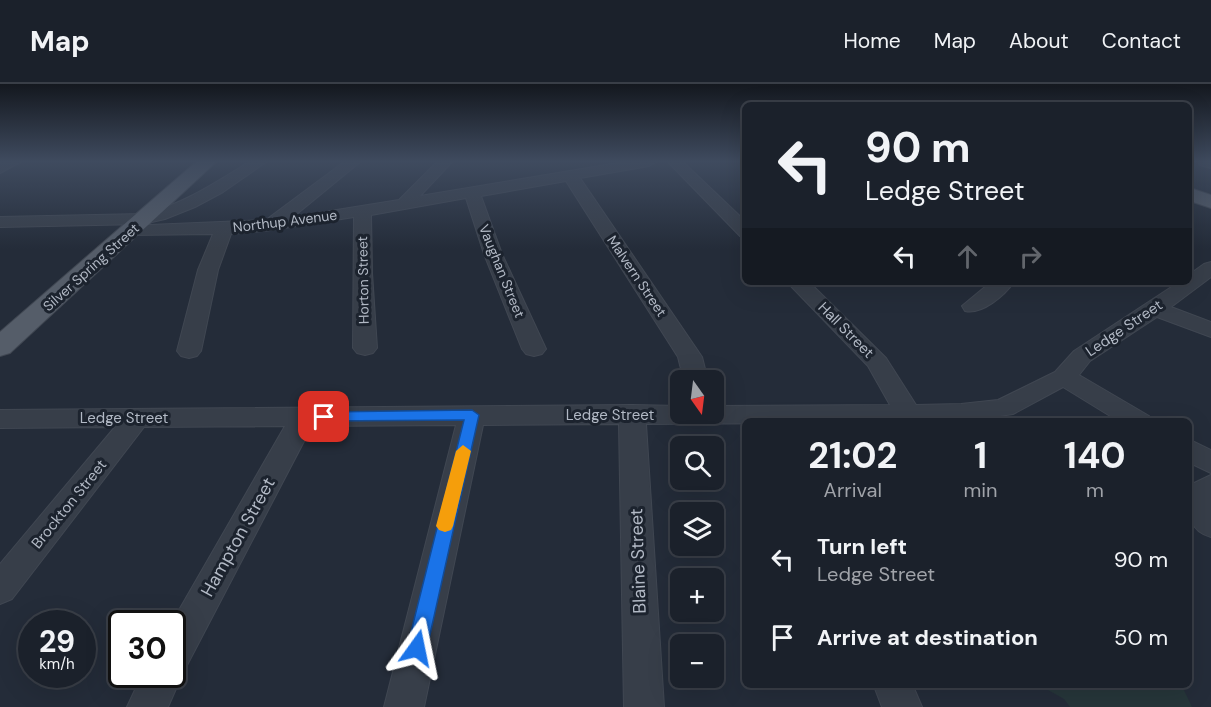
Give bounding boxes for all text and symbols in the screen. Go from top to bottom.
text: Map [30,23,90,60]
text: Home [843,27,901,55]
text: Map [934,27,976,55]
text: About [1009,27,1069,55]
text: Contact [1102,27,1181,55]
text: 90 m [865,120,971,175]
icon: left [766,126,844,204]
text: Ledge Street [865,173,1025,208]
street label: Northup Avenue [232,206,338,236]
street label: Silver Spring Street [39,219,143,315]
street label: Vaughan Street [475,222,529,320]
street label: Malvern Street [603,232,671,320]
street label: Horton Street [353,236,373,324]
icon: left [888,240,921,273]
icon: ahead [951,240,984,273]
icon: right [1014,240,1047,273]
street label: Ledge Street [1082,295,1166,361]
street label: Hall Street [814,298,878,362]
north arrow [670,370,724,424]
map controls [670,370,724,688]
pin [298,391,349,442]
icon: arrive [307,400,340,433]
street label: Ledge Street [566,405,654,425]
street label: Ledge Street [80,408,168,428]
text: 21:02 [808,432,897,479]
text: 1 [974,432,987,479]
text: 140 [1064,432,1126,479]
button: search [670,436,724,490]
street label: Brockton Street [27,455,111,553]
street label: Hampton Street [195,473,281,601]
text: Arrival [824,477,882,503]
text: min [964,477,998,503]
text: m [1086,477,1104,503]
button: layers [670,502,724,556]
street label: Blaine Street [624,508,652,614]
text: Turn left [817,532,907,561]
icon: left [766,543,799,576]
text: 90 m [1114,545,1168,574]
text: Ledge Street [817,561,935,587]
button: + [670,568,724,622]
speed limit sign: 30 [108,610,186,688]
position arrow [385,616,449,680]
icon: arrive [766,621,799,654]
text: 29 [39,622,75,661]
text: Arrive at destination [817,623,1038,652]
text: 50 m [1114,623,1168,652]
button: − [670,634,724,688]
text: km/h [39,654,75,674]

